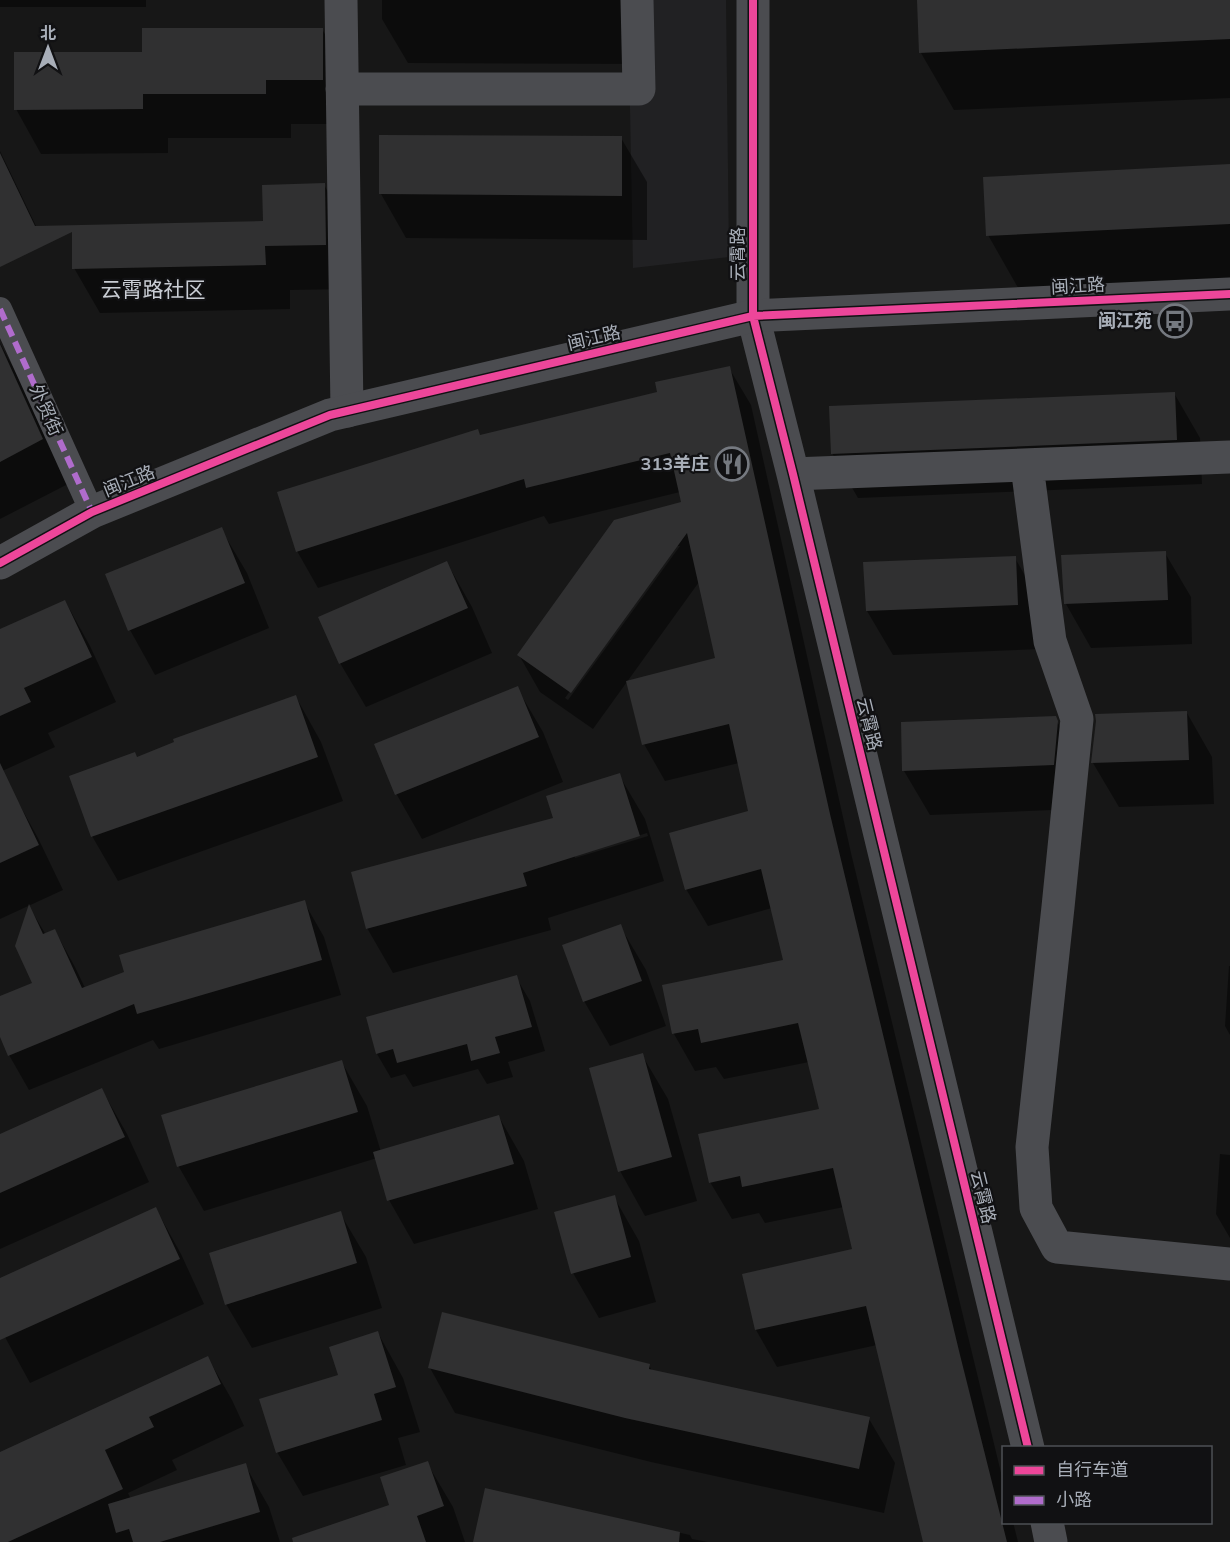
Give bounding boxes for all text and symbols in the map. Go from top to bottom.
north arrow [18,18,78,78]
text: 北 [40,23,56,43]
street label: 云霄路 [726,227,749,281]
street label: 闽江路 [1050,273,1106,298]
district label: 云霄路社区 [101,276,206,302]
bus stop icon: 闽江苑 [1157,303,1193,339]
place label: 闽江苑 [1098,309,1152,332]
street label: 闽江路 [565,320,623,355]
street label: 外贸街 [25,380,68,439]
restaurant icon: 313羊庄 [714,446,750,482]
place label: 313羊庄 [641,452,709,475]
street label: 闽江路 [99,460,158,501]
street label: 云霄路 [852,695,887,753]
street label: 云霄路 [966,1168,1001,1226]
legend [1002,1446,1212,1524]
text: 自行车道 [1056,1458,1128,1481]
text: 小路 [1056,1488,1092,1511]

